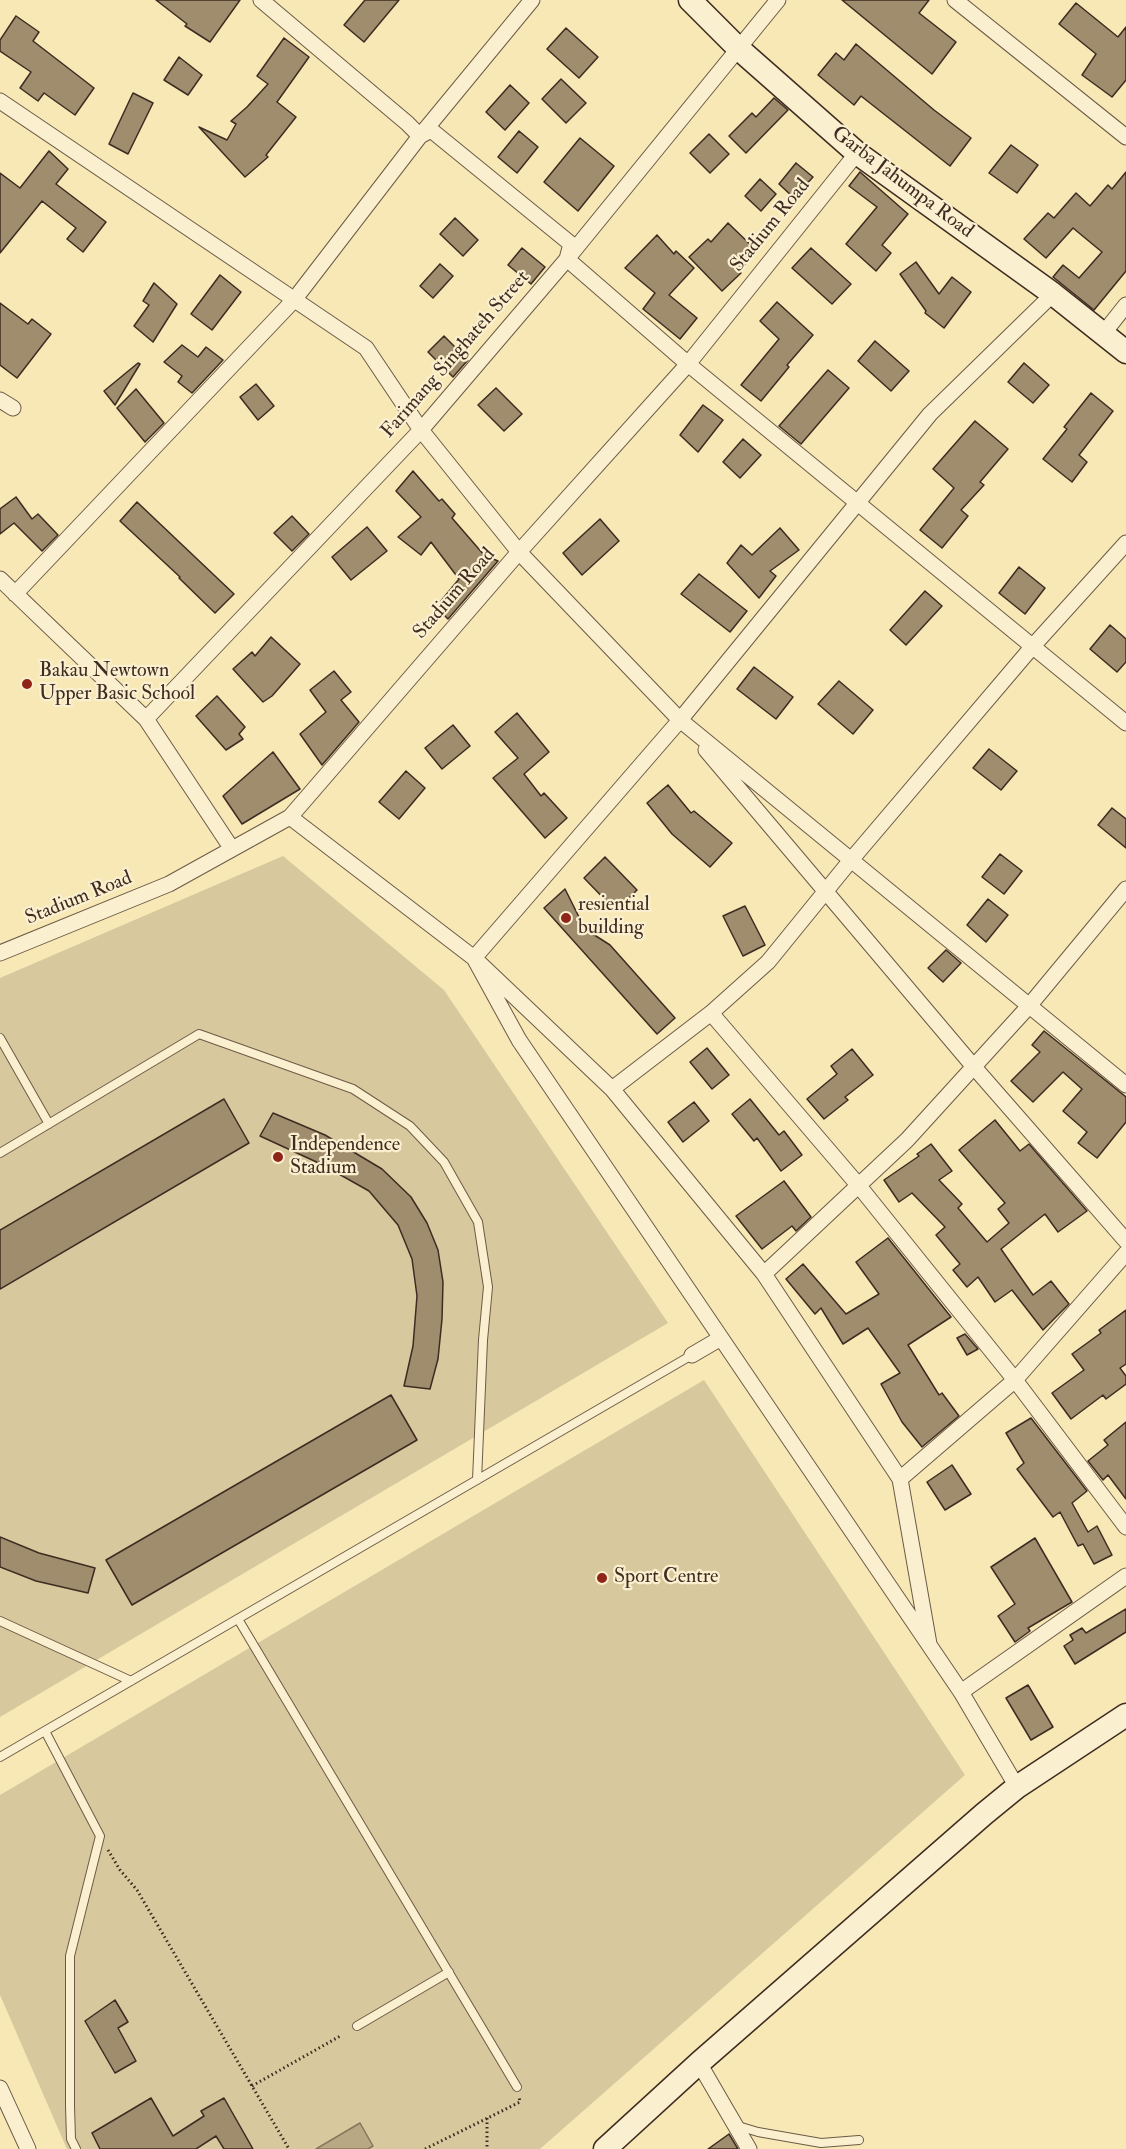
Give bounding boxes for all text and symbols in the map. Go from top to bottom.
street label: Garba Jahumpa Road [826,122,978,244]
street label: Stadium Road [726,175,816,277]
street label: Farimang Singhateh Street [377,266,535,444]
street label: Stadium Road [409,544,501,644]
place label: Bakau Newtown Upper Basic School [39,660,195,707]
marker: Bakau Newtown Upper Basic School [20,677,34,691]
street label: Stadium Road [22,867,136,931]
place label: resiential building [578,894,650,941]
marker: resiential building [559,911,573,925]
place label: Independence Stadium [290,1134,400,1181]
marker: Independence Stadium [271,1150,285,1164]
place label: Sport Centre [614,1566,718,1590]
marker: Sport Centre [595,1571,609,1585]

